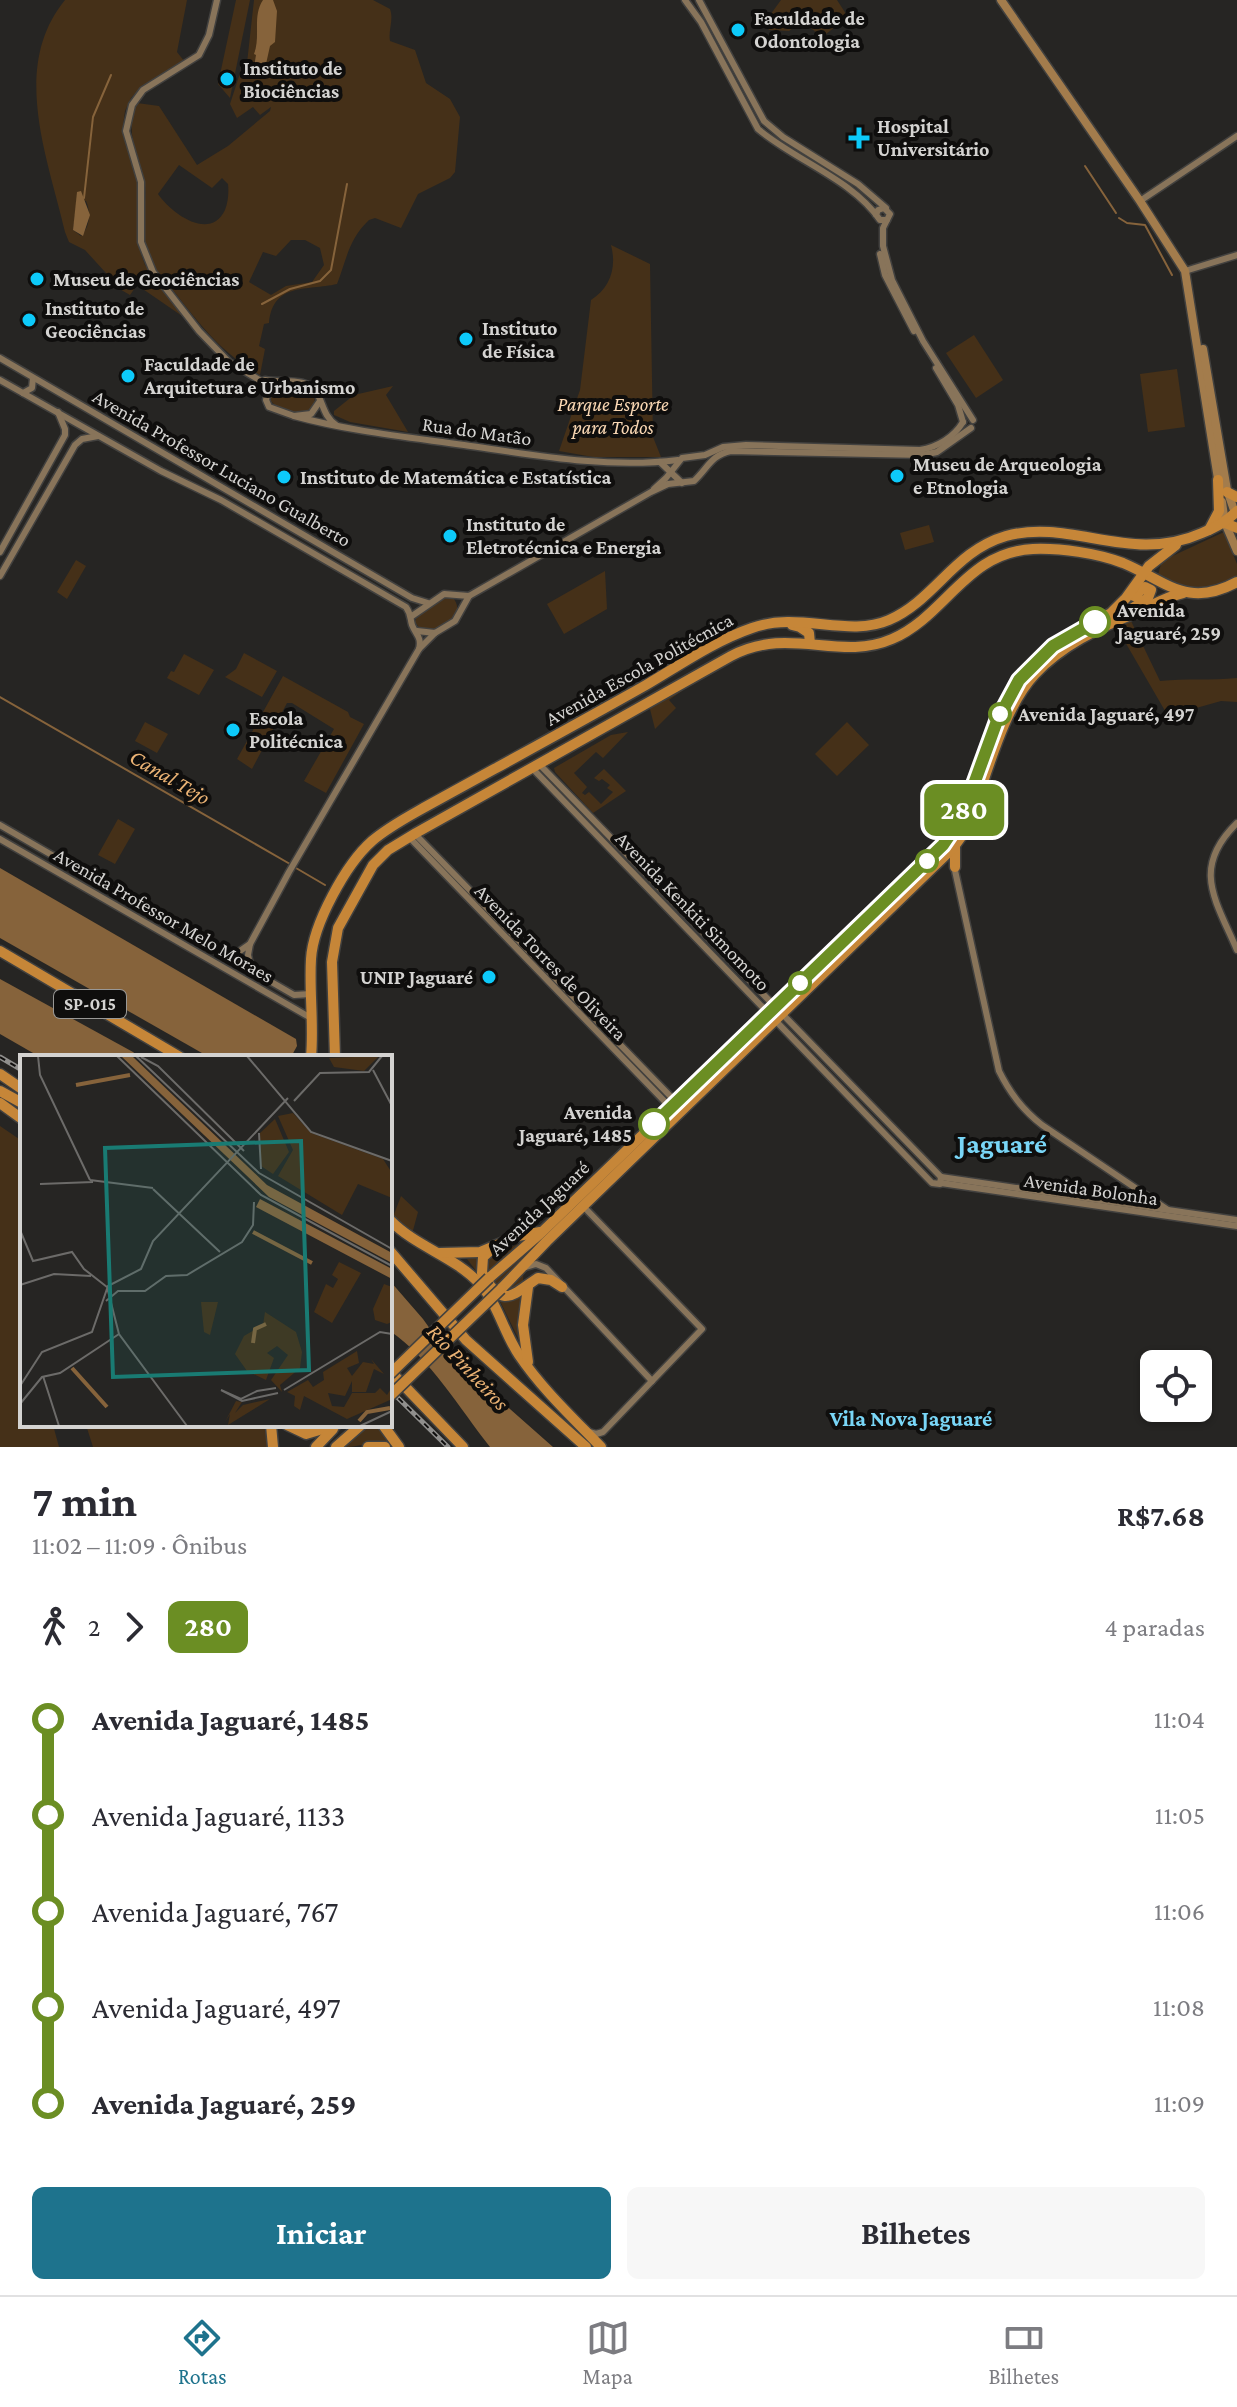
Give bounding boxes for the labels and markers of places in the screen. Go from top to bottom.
place label: Faculdade de Odontologia [754,7,865,52]
marker: Faculdade de Odontologia [729,21,747,39]
place label: Instituto de Biociências [243,57,342,102]
marker: Instituto de Biociências [218,70,236,88]
place label: Hospital Universitário [877,115,989,160]
marker: Hospital Universitário [848,127,870,149]
place label: Museu de Geociências [53,268,239,290]
marker: Museu de Geociências [28,270,46,288]
place label: Instituto de Geociências [45,297,146,342]
marker: Instituto de Geociências [20,311,38,329]
place label: Instituto de Física [482,317,557,362]
marker: Instituto de Física [457,330,475,348]
place label: Faculdade de Arquitetura e Urbanismo [143,353,355,398]
marker: Faculdade de Arquitetura e Urbanismo [119,367,137,385]
place label: Museu de Arqueologia e Etnologia [913,453,1102,498]
place label: Instituto de Matemática e Estatística [300,466,612,488]
marker: Museu de Arqueologia e Etnologia [888,467,906,485]
marker: Instituto de Matemática e Estatística [275,468,293,486]
place label: Instituto de Eletrotécnica e Energia [466,513,662,558]
marker: Instituto de Eletrotécnica e Energia [441,527,459,545]
place label: Avenida Jaguaré, 259 [1115,599,1221,644]
marker: Avenida Jaguaré, 259 [1080,607,1110,637]
marker: Avenida Jaguaré, 497 [989,703,1011,725]
place label: Avenida Jaguaré, 497 [1017,703,1195,725]
place label: Escola Politécnica [249,707,343,752]
marker: Escola Politécnica [224,721,242,739]
unlabelled marker [916,850,938,872]
place label: UNIP Jaguaré [360,966,473,988]
marker: UNIP Jaguaré [480,968,498,986]
unlabelled marker [789,972,811,994]
place label: Avenida Jaguaré, 1485 [517,1101,632,1146]
marker: Avenida Jaguaré, 1485 [639,1109,669,1139]

